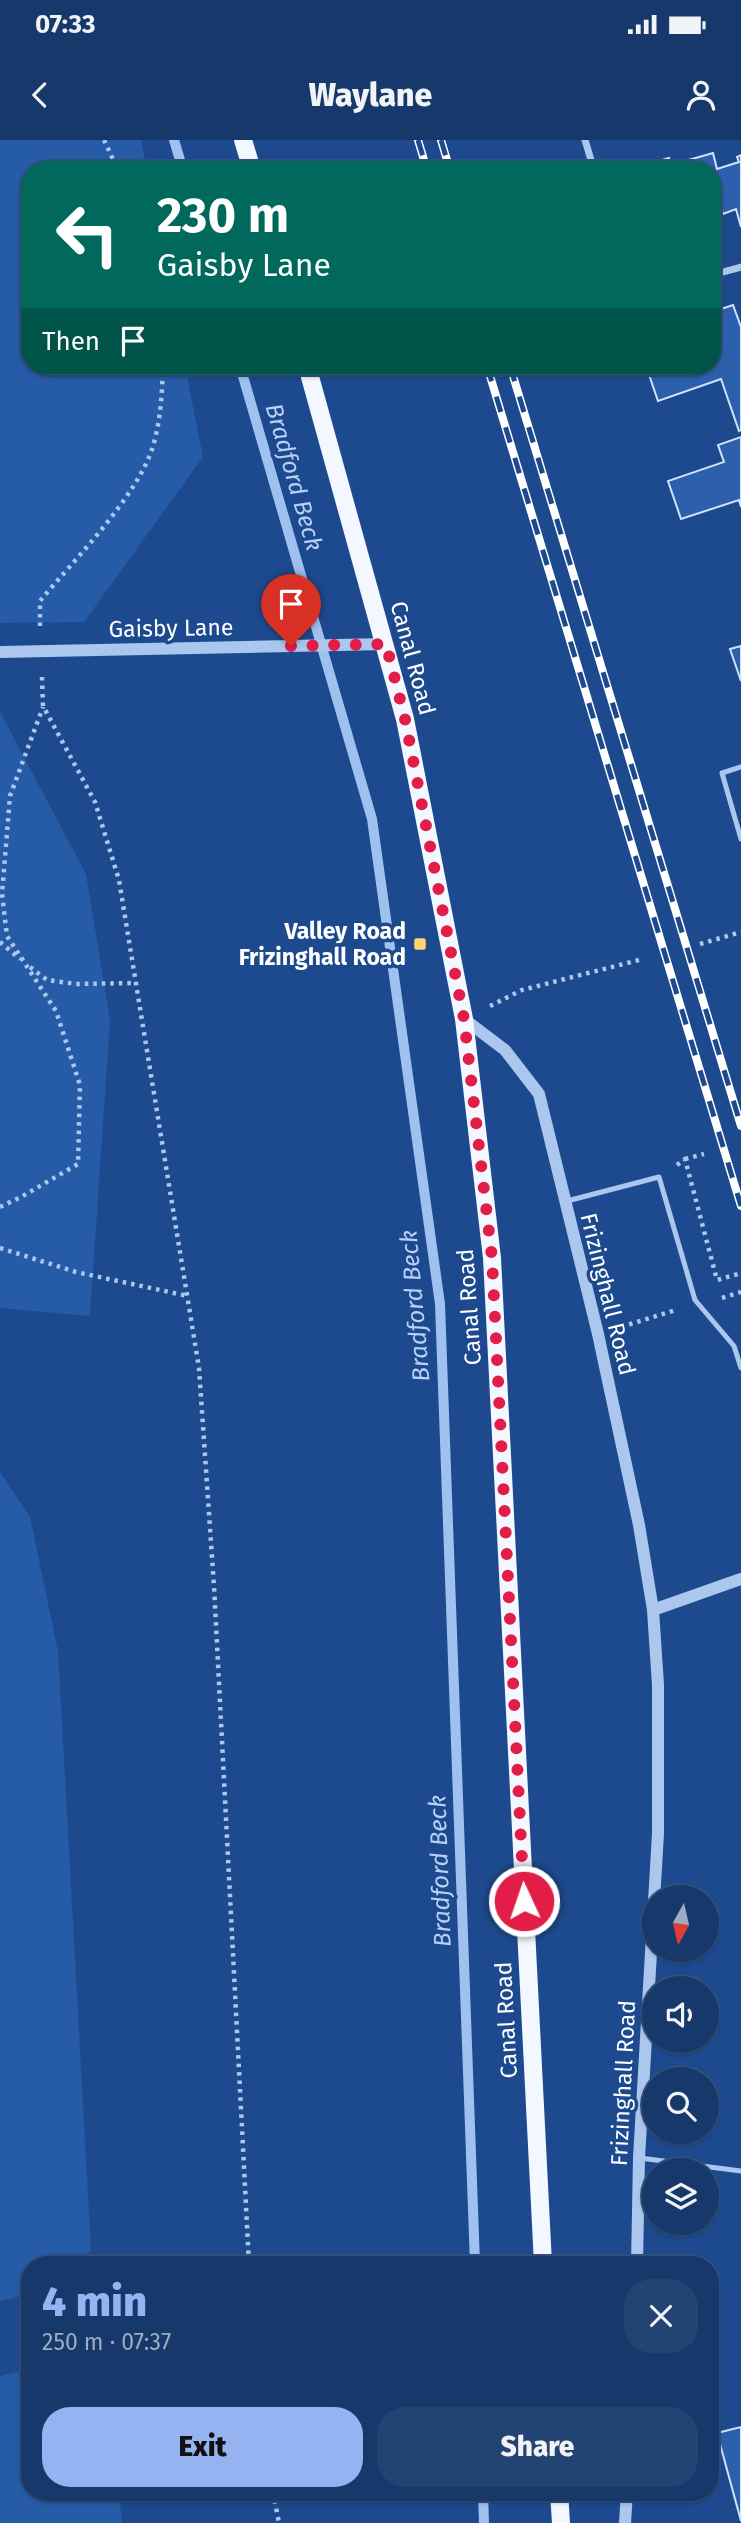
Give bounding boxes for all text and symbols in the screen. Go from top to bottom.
text: 07:33 [35,9,96,40]
icon: back [21,76,59,114]
text: Waylane [309,76,432,114]
icon: person [682,76,720,114]
text: 230 m [157,186,289,245]
icon: left [42,189,133,280]
text: Gaisby Lane [157,246,331,284]
icon: arrive [114,322,152,360]
text: Then [42,326,100,357]
water label: Bradford Beck [260,400,328,554]
pin [261,574,321,646]
icon: arrive [272,585,310,623]
street label: Canal Road [384,598,442,718]
street label: Gaisby Lane [108,613,234,643]
place label: Valley Road Frizinghall Road [239,917,406,971]
marker: Valley Road Frizinghall Road [412,936,428,952]
street label: Frizinghall Road [574,1210,642,1378]
water label: Bradford Beck [394,1229,436,1383]
street label: Canal Road [451,1248,487,1366]
water label: Bradford Beck [423,1795,457,1947]
position arrow [487,1864,561,1938]
north arrow [642,1885,719,1962]
map controls [642,1885,719,2235]
street label: Canal Road [489,1961,523,2079]
button: sound [642,1976,719,2053]
street label: Frizinghall Road [605,1999,641,2167]
button: search [642,2067,719,2144]
button: layers [642,2158,719,2235]
text: 4 min [42,2277,147,2327]
button: close [624,2279,698,2353]
text: 250 m · 07:37 [42,2328,171,2356]
button: Exit [42,2407,363,2487]
button: Share [377,2407,698,2487]

